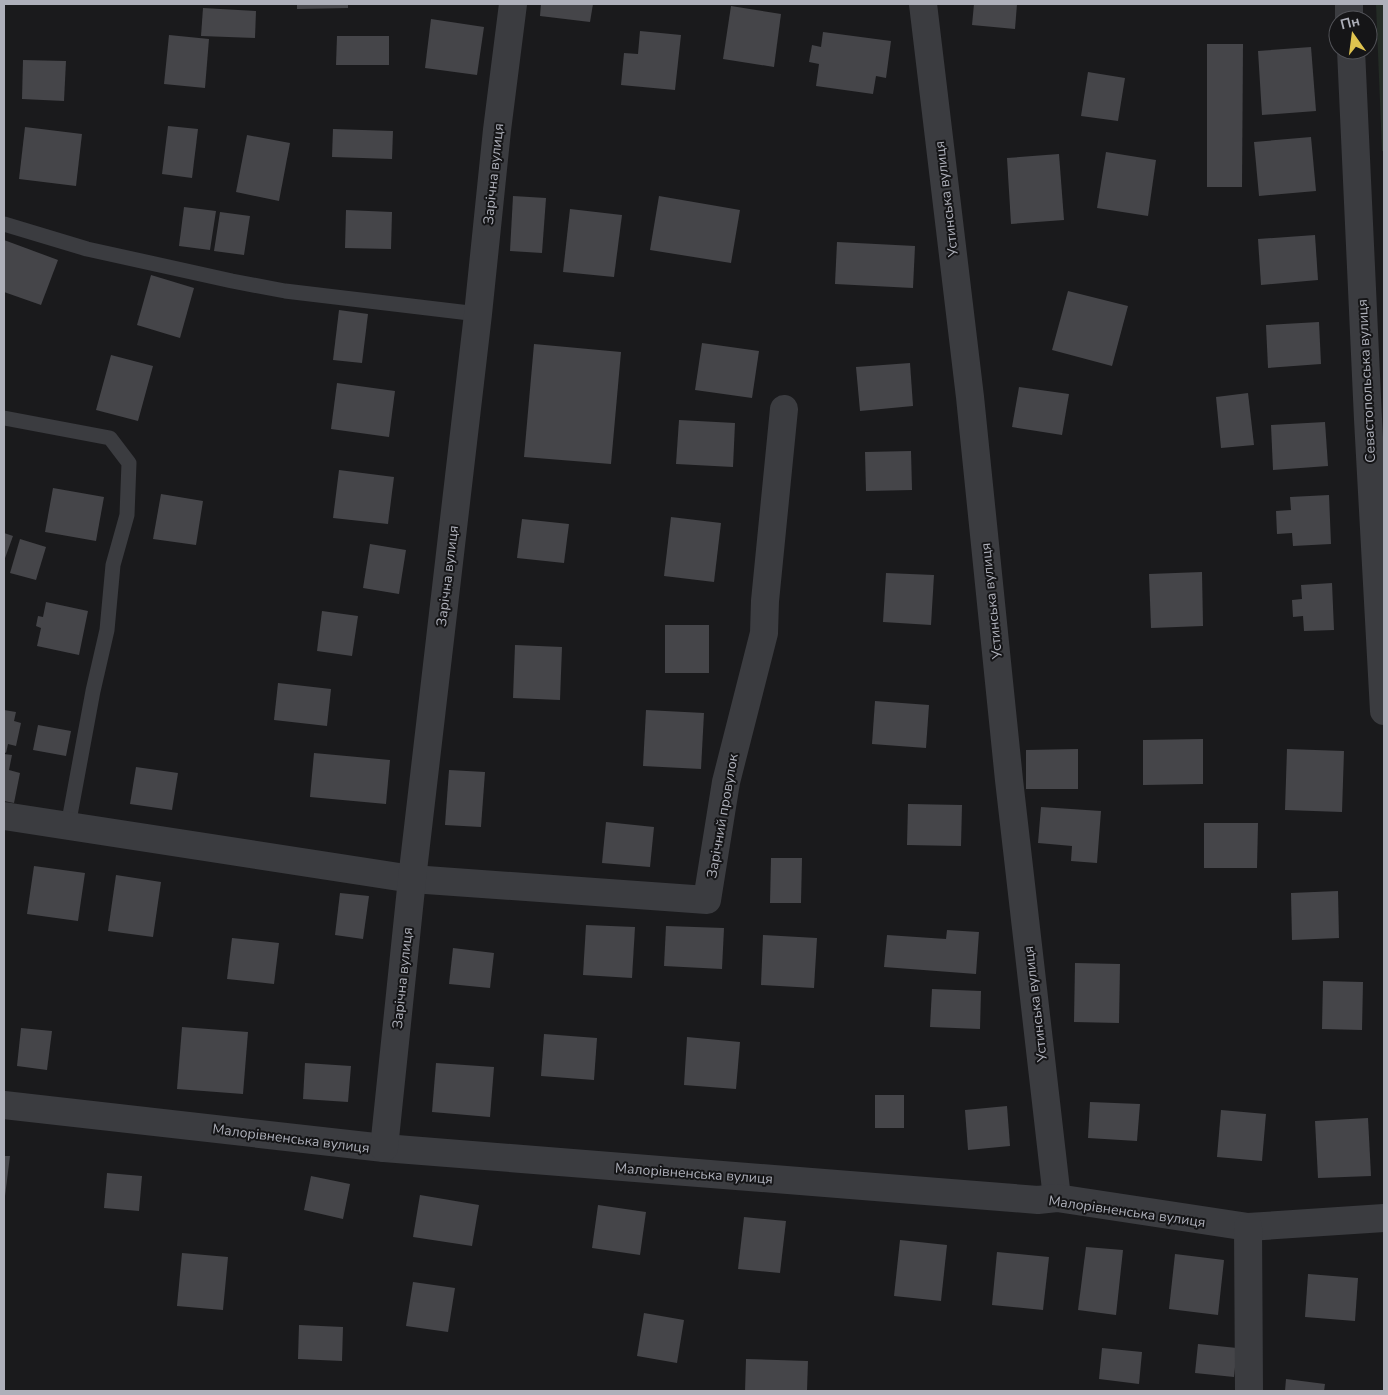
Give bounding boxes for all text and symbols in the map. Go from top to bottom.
north arrow [1328,10,1378,60]
text: Пн [1338,11,1362,34]
street label: Зарічна вулиця [479,122,508,226]
street label: Устинська вулиця [930,140,963,259]
street label: Севастопольська вулиця [1353,299,1380,463]
street label: Зарічна вулиця [432,524,463,628]
street label: Устинська вулиця [976,542,1007,661]
street label: Зарічний провулок [702,752,743,880]
street label: Зарічна вулиця [388,926,417,1030]
street label: Устинська вулиця [1019,945,1052,1064]
street label: Малорівненська вулиця [211,1119,371,1158]
street label: Малорівненська вулиця [614,1159,774,1188]
street label: Малорівненська вулиця [1047,1191,1207,1232]

